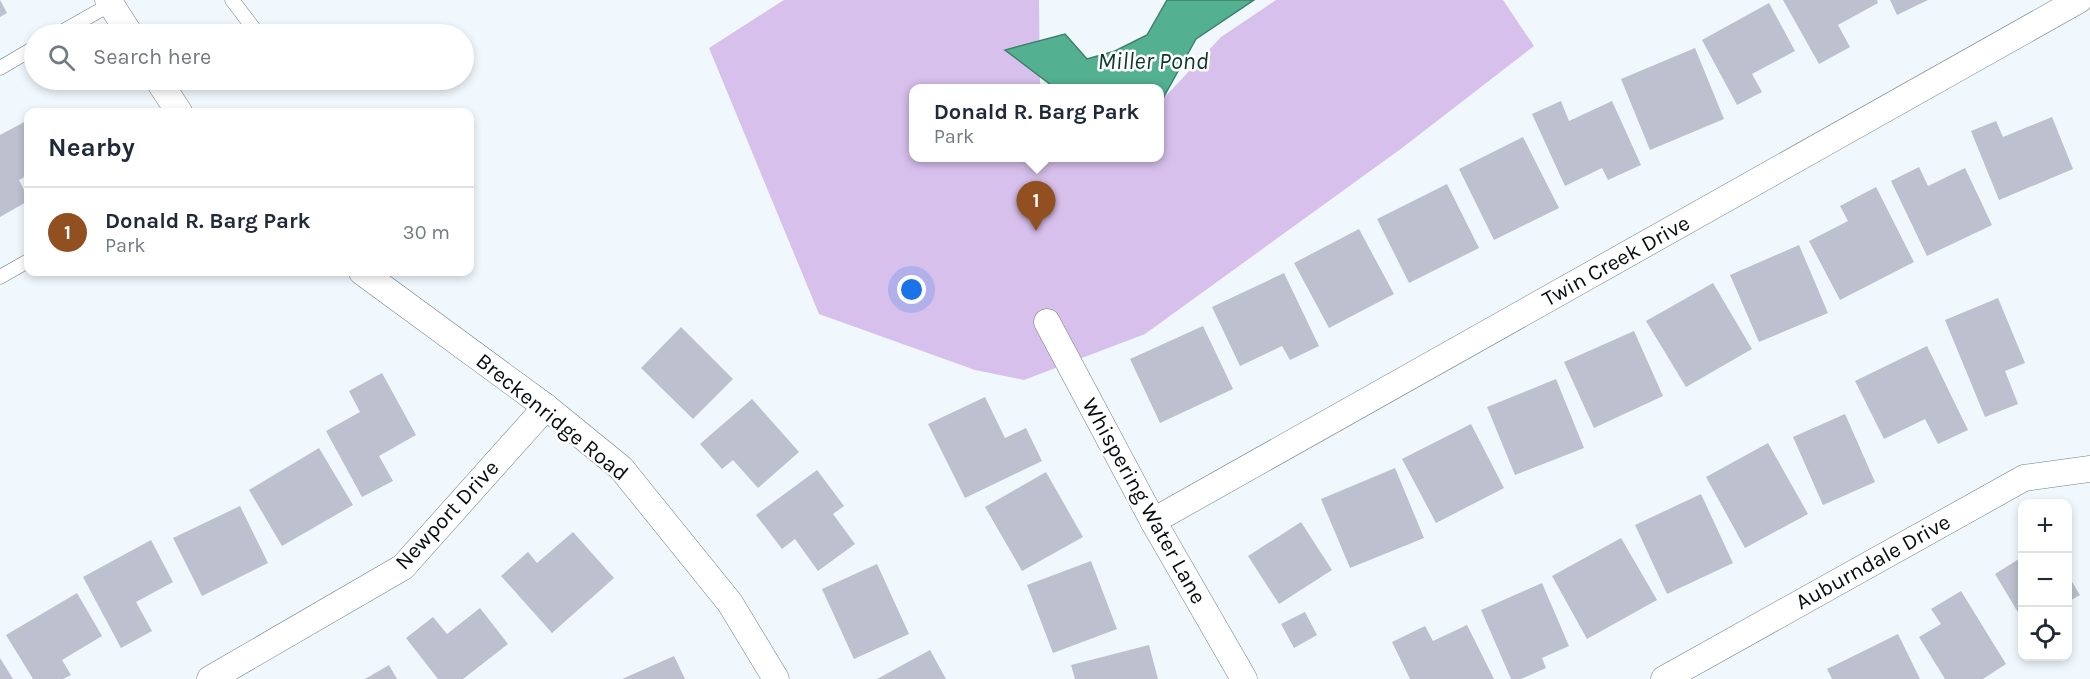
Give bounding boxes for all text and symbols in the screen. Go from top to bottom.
search box [24,24,474,90]
icon: search [45,41,78,74]
text: Search here [93,44,211,70]
water label: Miller Pond [1098,47,1209,75]
popup [909,84,1164,162]
text: Donald R. Barg Park [934,99,1139,125]
text: Park [934,125,974,148]
text: Nearby [48,132,135,163]
pin: 1 [1016,182,1056,231]
text: Donald R. Barg Park [105,208,311,234]
street label: Twin Creek Drive [1538,210,1694,312]
text: 1 [64,221,71,244]
text: 30 m [403,221,450,244]
text: Park [105,234,146,257]
your location [897,275,926,304]
street label: Breckenridge Road [471,348,633,486]
street label: Whispering Water Lane [1077,393,1211,609]
street label: Newport Drive [390,455,504,575]
map controls [2018,499,2072,661]
button: + [2018,499,2072,553]
street label: Auburndale Drive [1791,509,1955,615]
button: − [2018,553,2072,607]
button: locate [2018,607,2072,661]

